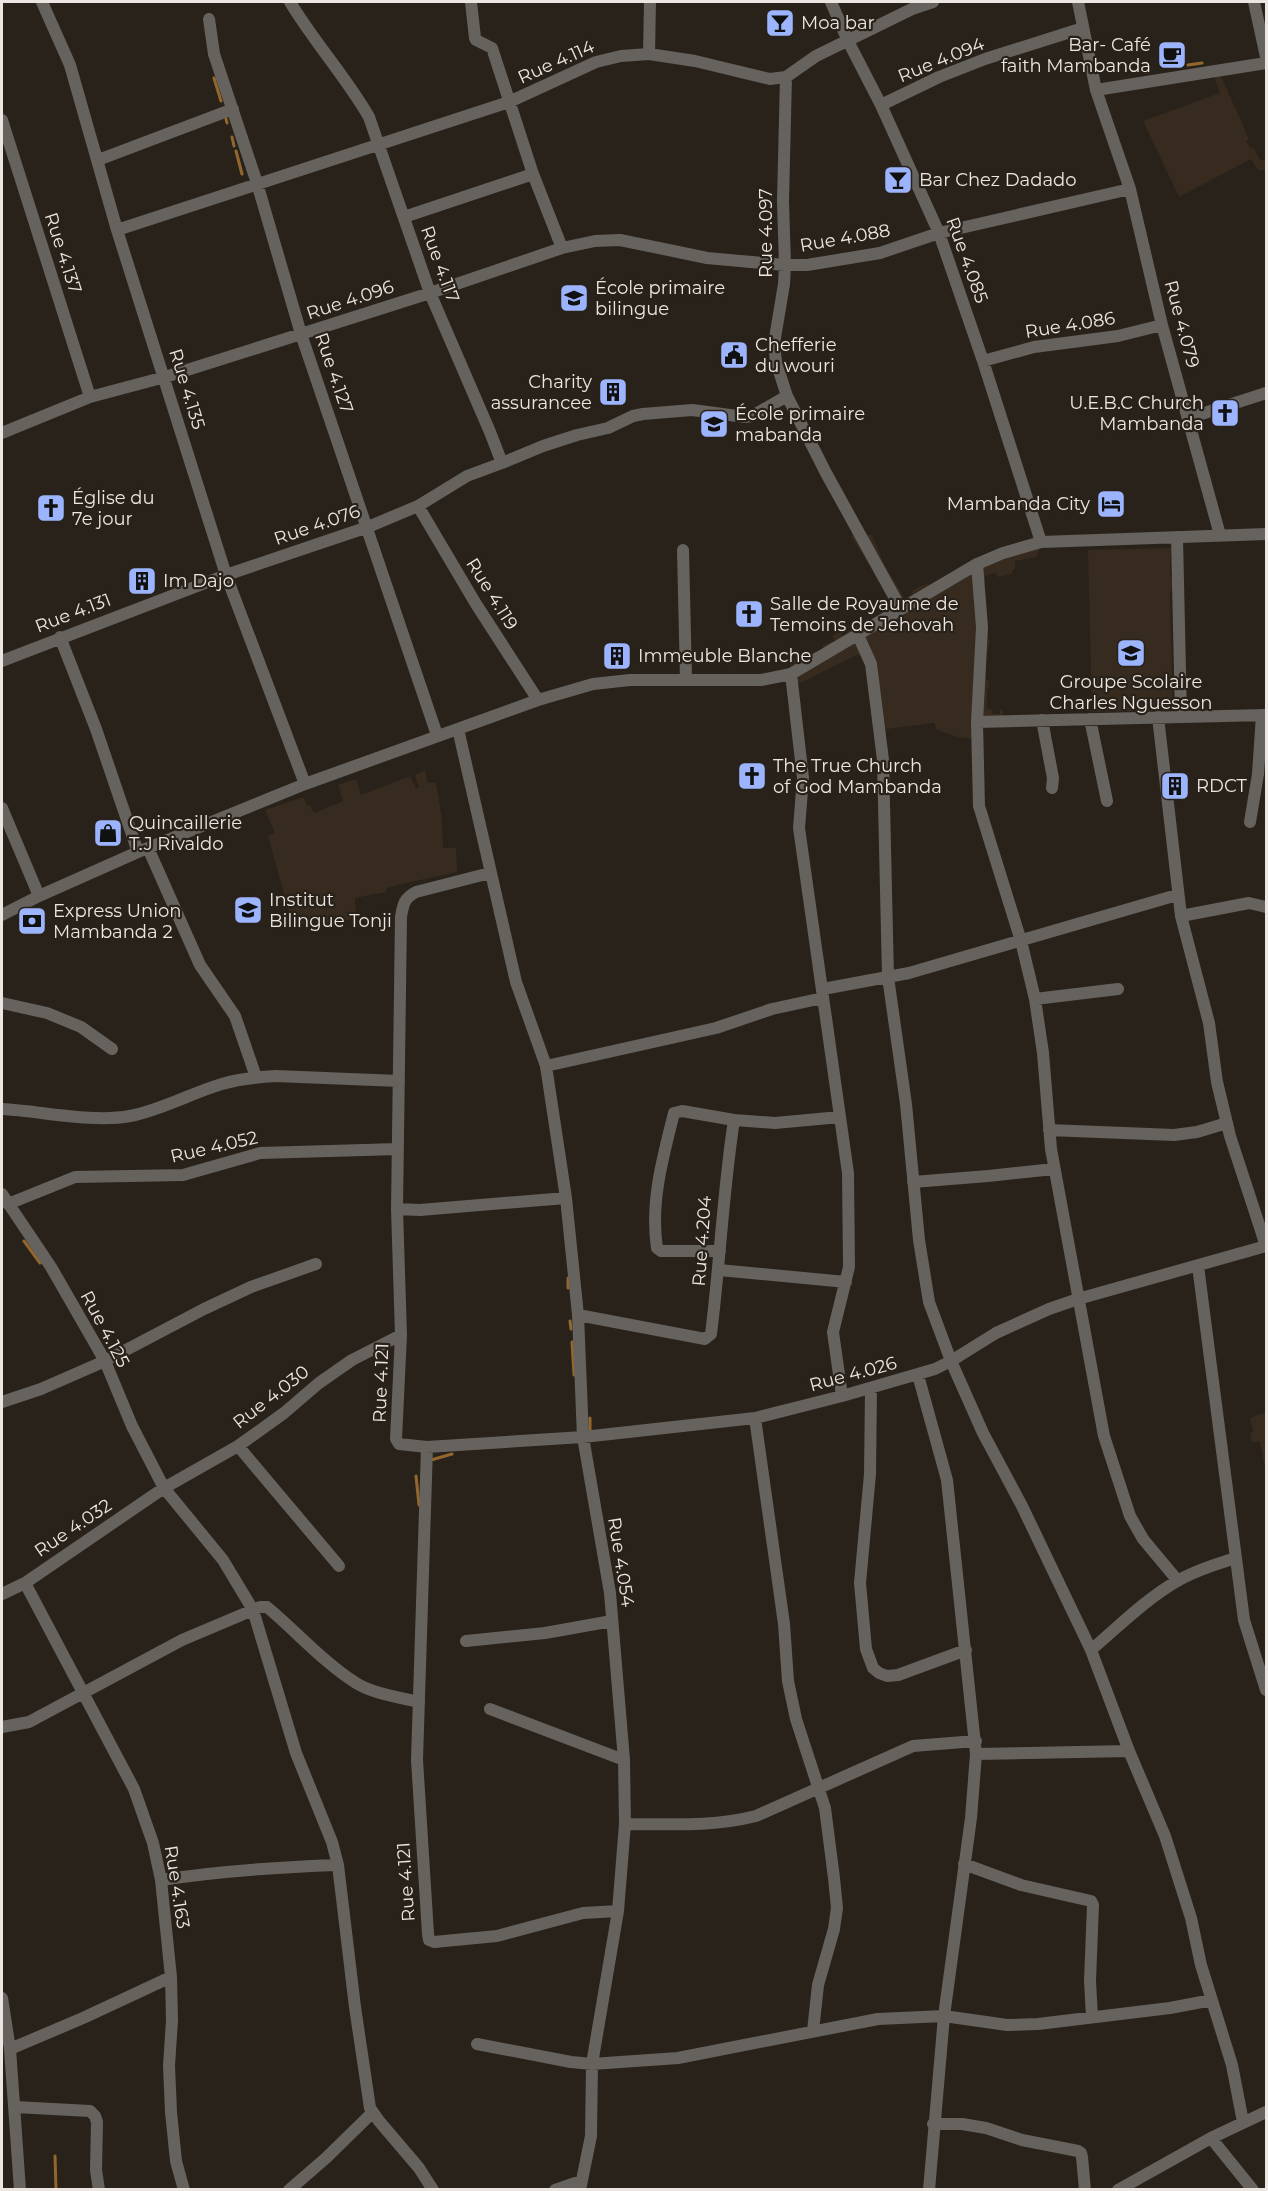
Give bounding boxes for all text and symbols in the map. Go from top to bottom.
bar icon: Moa bar [764,7,796,39]
place label: Moa bar [801,12,875,34]
street label: Rue 4.094 [895,33,988,87]
place label: Bar- Café faith Mambanda [1001,34,1151,77]
street label: Rue 4.114 [514,35,598,89]
cafe icon: Bar- Café faith Mambanda [1156,39,1188,71]
bar icon: Bar Chez Dadado [882,164,914,196]
place label: Bar Chez Dadado [919,169,1077,191]
street label: Rue 4.097 [755,188,777,278]
street label: Rue 4.137 [40,210,86,296]
street label: Rue 4.085 [941,214,993,306]
street label: Rue 4.088 [798,219,892,257]
street label: Rue 4.117 [416,223,464,305]
street label: Rue 4.096 [304,276,396,324]
place label: École primaire bilingue [595,277,725,320]
street label: Rue 4.079 [1160,278,1204,370]
school or university icon: École primaire bilingue [558,282,590,314]
street label: Rue 4.086 [1023,307,1117,343]
street label: Rue 4.127 [310,330,358,416]
place label: Chefferie du wouri [755,334,837,377]
public building icon: Chefferie du wouri [718,339,750,371]
street label: Rue 4.135 [164,346,210,432]
place label: Charity assurancee [491,371,592,414]
building icon: Charity assurancee [597,376,629,408]
place label: U.E.B.C Church Mambanda [1069,392,1204,435]
church icon: U.E.B.C Church Mambanda [1209,397,1241,429]
place label: École primaire mabanda [735,403,865,446]
school or university icon: École primaire mabanda [698,408,730,440]
place label: Église du 7e jour [72,487,155,530]
hotel icon: Mambanda City [1095,488,1127,520]
church icon: Église du 7e jour [35,492,67,524]
place label: Mambanda City [947,493,1090,515]
street label: Rue 4.076 [271,500,363,550]
street label: Rue 4.119 [461,554,523,634]
building icon: Im Dajo [126,565,158,597]
place label: Im Dajo [163,570,234,592]
street label: Rue 4.131 [32,588,114,638]
place label: Salle de Royaume de Temoins de Jehovah [770,593,959,636]
church icon: Salle de Royaume de Temoins de Jehovah [733,598,765,630]
school or university icon: Groupe Scolaire Charles Nguesson [1115,637,1147,669]
building icon: Immeuble Blanche [601,640,633,672]
place label: Immeuble Blanche [638,645,812,667]
place label: Groupe Scolaire Charles Nguesson [1050,671,1212,714]
place label: The True Church of God Mambanda [773,755,942,798]
church icon: The True Church of God Mambanda [736,760,768,792]
building icon: RDCT [1159,770,1191,802]
place label: RDCT [1196,775,1247,797]
place label: Quincaillerie T.J Rivaldo [129,812,242,855]
shop icon: Quincaillerie T.J Rivaldo [92,817,124,849]
place label: Institut Bilingue Tonji [269,889,392,932]
school or university icon: Institut Bilingue Tonji [232,894,264,926]
place label: Express Union Mambanda 2 [53,900,181,943]
bank icon: Express Union Mambanda 2 [16,905,48,937]
street label: Rue 4.052 [168,1126,260,1168]
street label: Rue 4.204 [688,1195,716,1287]
street label: Rue 4.125 [76,1287,134,1371]
street label: Rue 4.121 [369,1343,393,1423]
street label: Rue 4.026 [807,1352,899,1396]
street label: Rue 4.030 [229,1361,313,1433]
street label: Rue 4.032 [30,1494,116,1562]
street label: Rue 4.054 [603,1516,639,1609]
street label: Rue 4.121 [392,1841,420,1923]
street label: Rue 4.163 [160,1844,194,1930]

